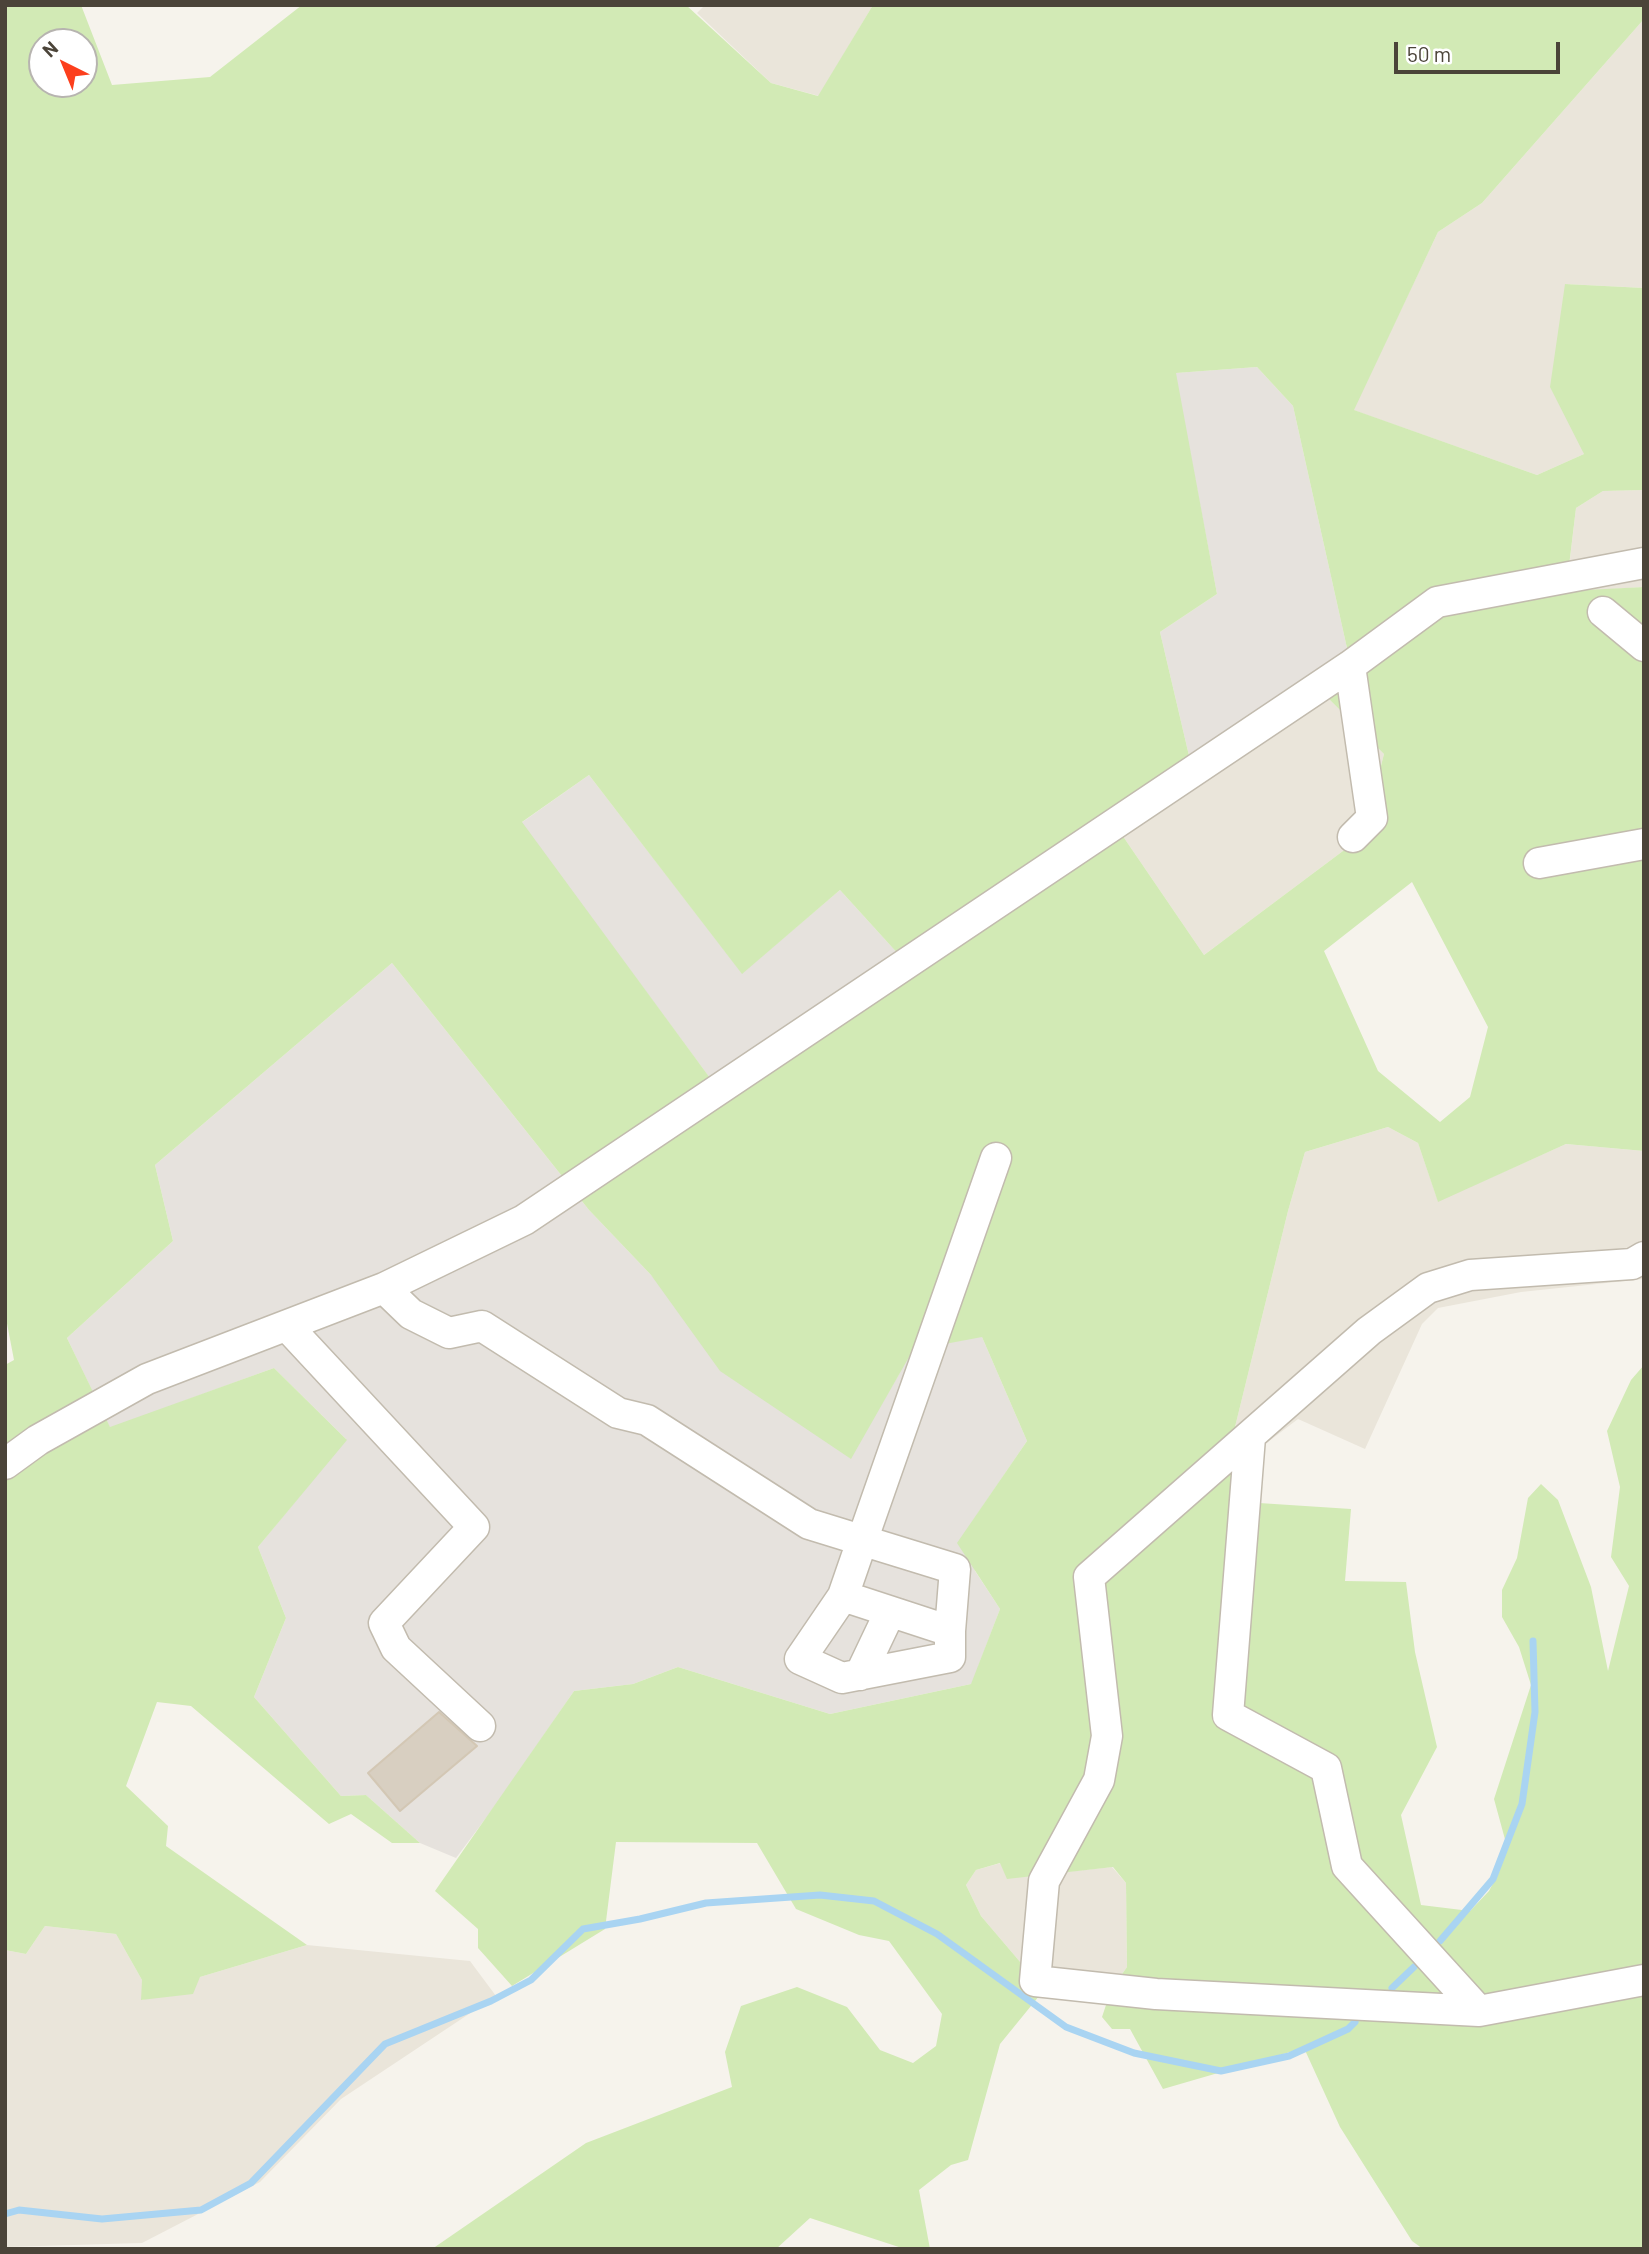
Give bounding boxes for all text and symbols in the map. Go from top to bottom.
north arrow [28,28,98,98]
scale bar [1397,28,1563,72]
text: N [37,36,62,61]
text: 50 m [1407,41,1451,66]

